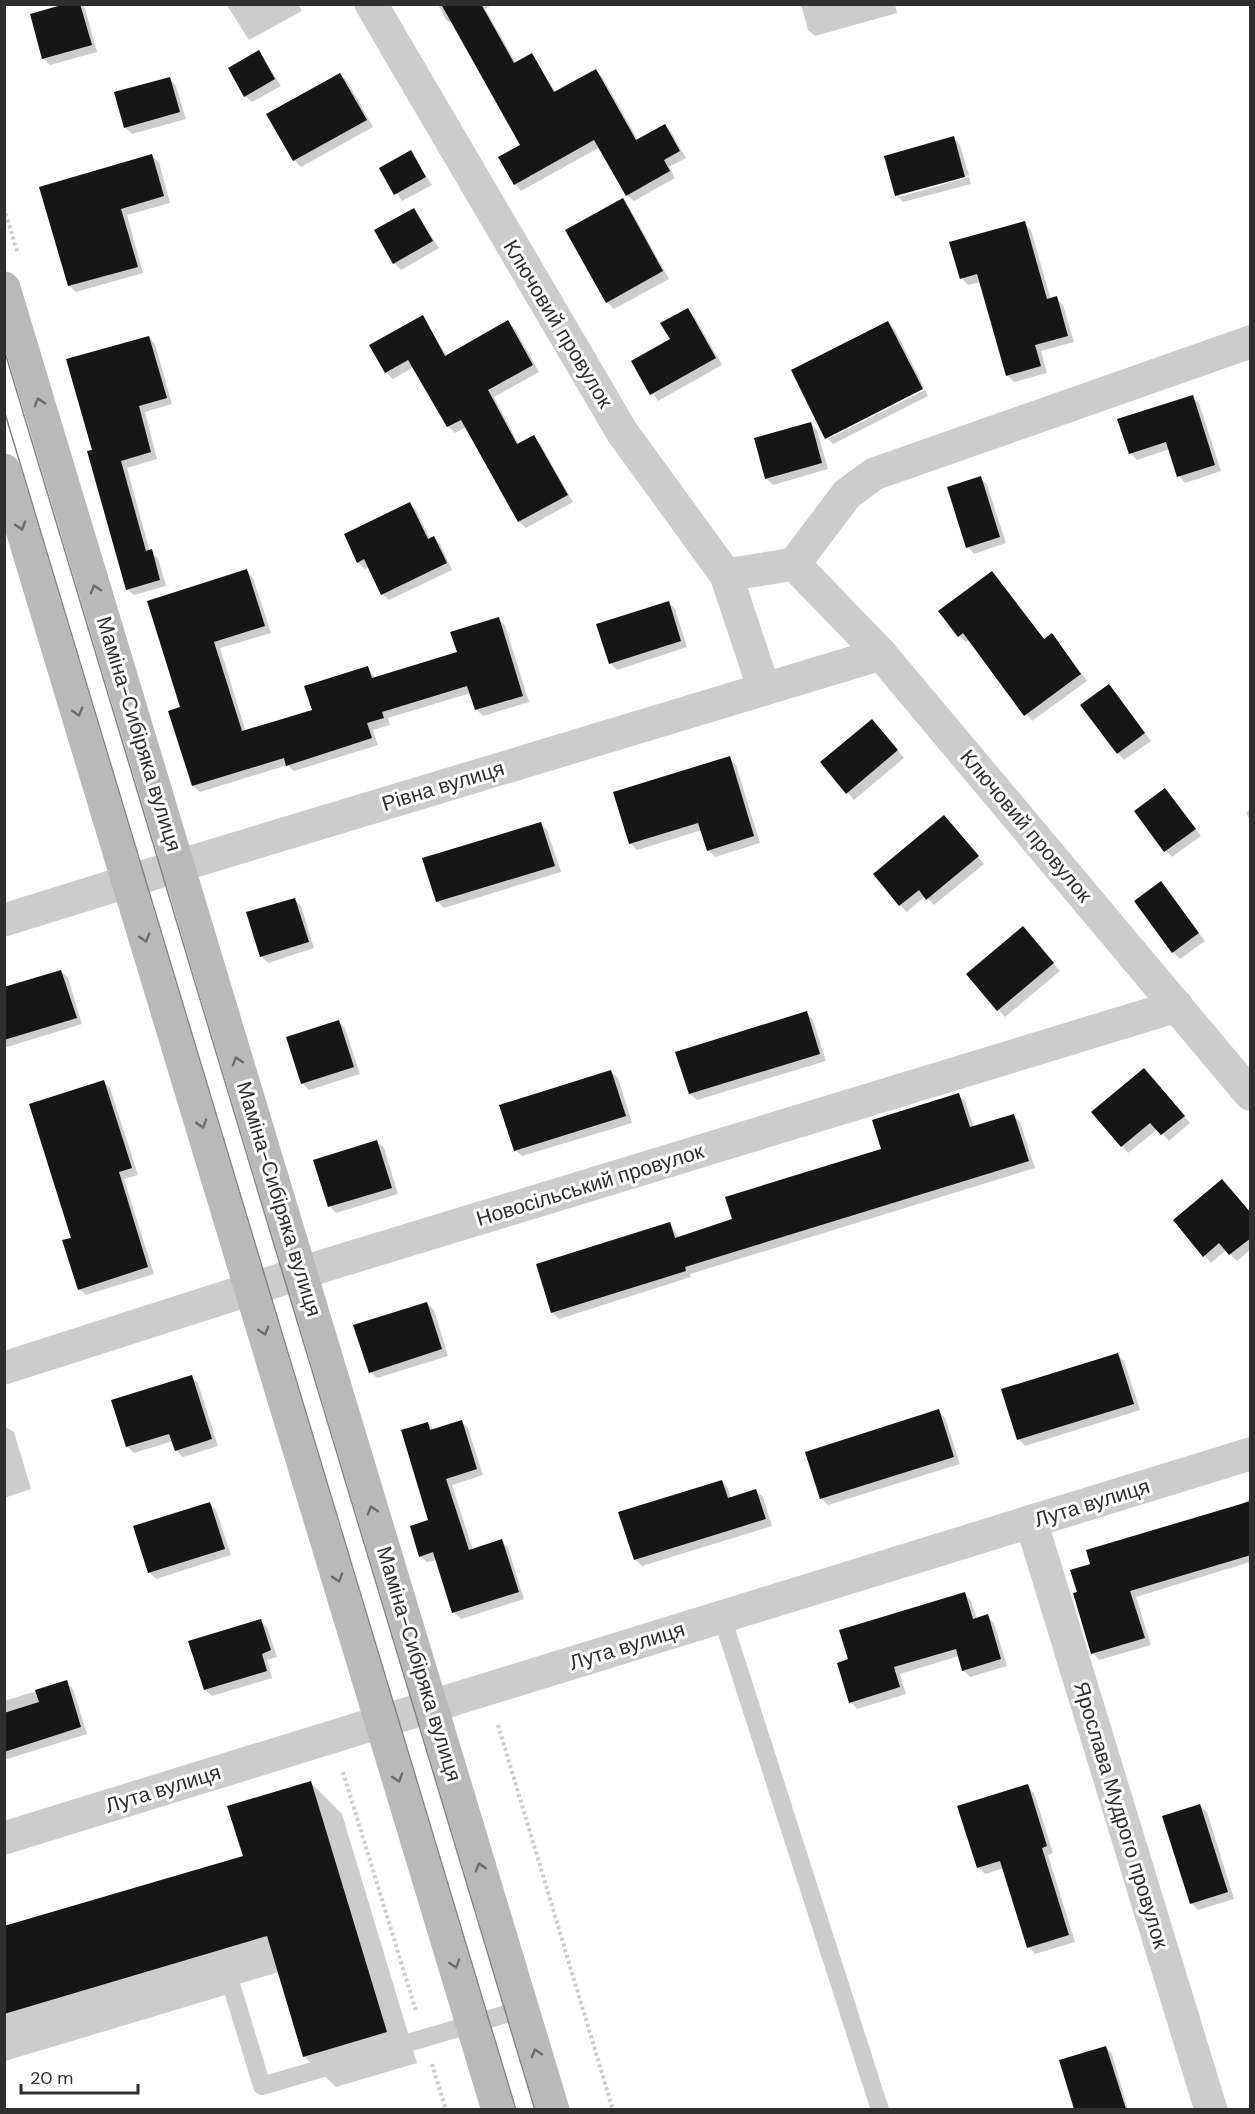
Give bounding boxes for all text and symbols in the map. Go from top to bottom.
street label: Ключовий провулок [497,235,620,414]
one-way arrow [34,397,46,408]
one-way arrow [14,520,26,530]
one-way arrow [90,584,102,595]
street label: Маміна-Сибіряка вулиця [90,613,188,855]
one-way arrow [71,706,83,717]
street label: Ключовий провулок [954,744,1099,909]
street label: Рівна вулиця [378,754,508,818]
one-way arrow [138,932,150,942]
one-way arrow [232,1056,244,1067]
street label: Маміна-Сибіряка вулиця [230,1078,328,1320]
one-way arrow [194,1118,207,1129]
street label: Новосільський провулок [473,1137,708,1233]
one-way arrow [257,1325,269,1336]
street label: Лута вулиця [1031,1472,1153,1534]
one-way arrow [367,1505,379,1515]
street label: Маміна-Сибіряка вулиця [370,1543,468,1785]
one-way arrow [331,1572,343,1583]
street label: Лута вулиця [566,1615,688,1677]
street label: Ярослава Мудрого провулок [1067,1678,1175,1953]
street label: Лута вулиця [102,1758,224,1820]
one-way arrow [391,1772,403,1782]
one-way arrow [475,1862,487,1873]
one-way arrow [447,1958,460,1969]
one-way arrow [531,2049,543,2059]
scale bar [21,2057,138,2095]
text: 20 m [30,2066,73,2090]

